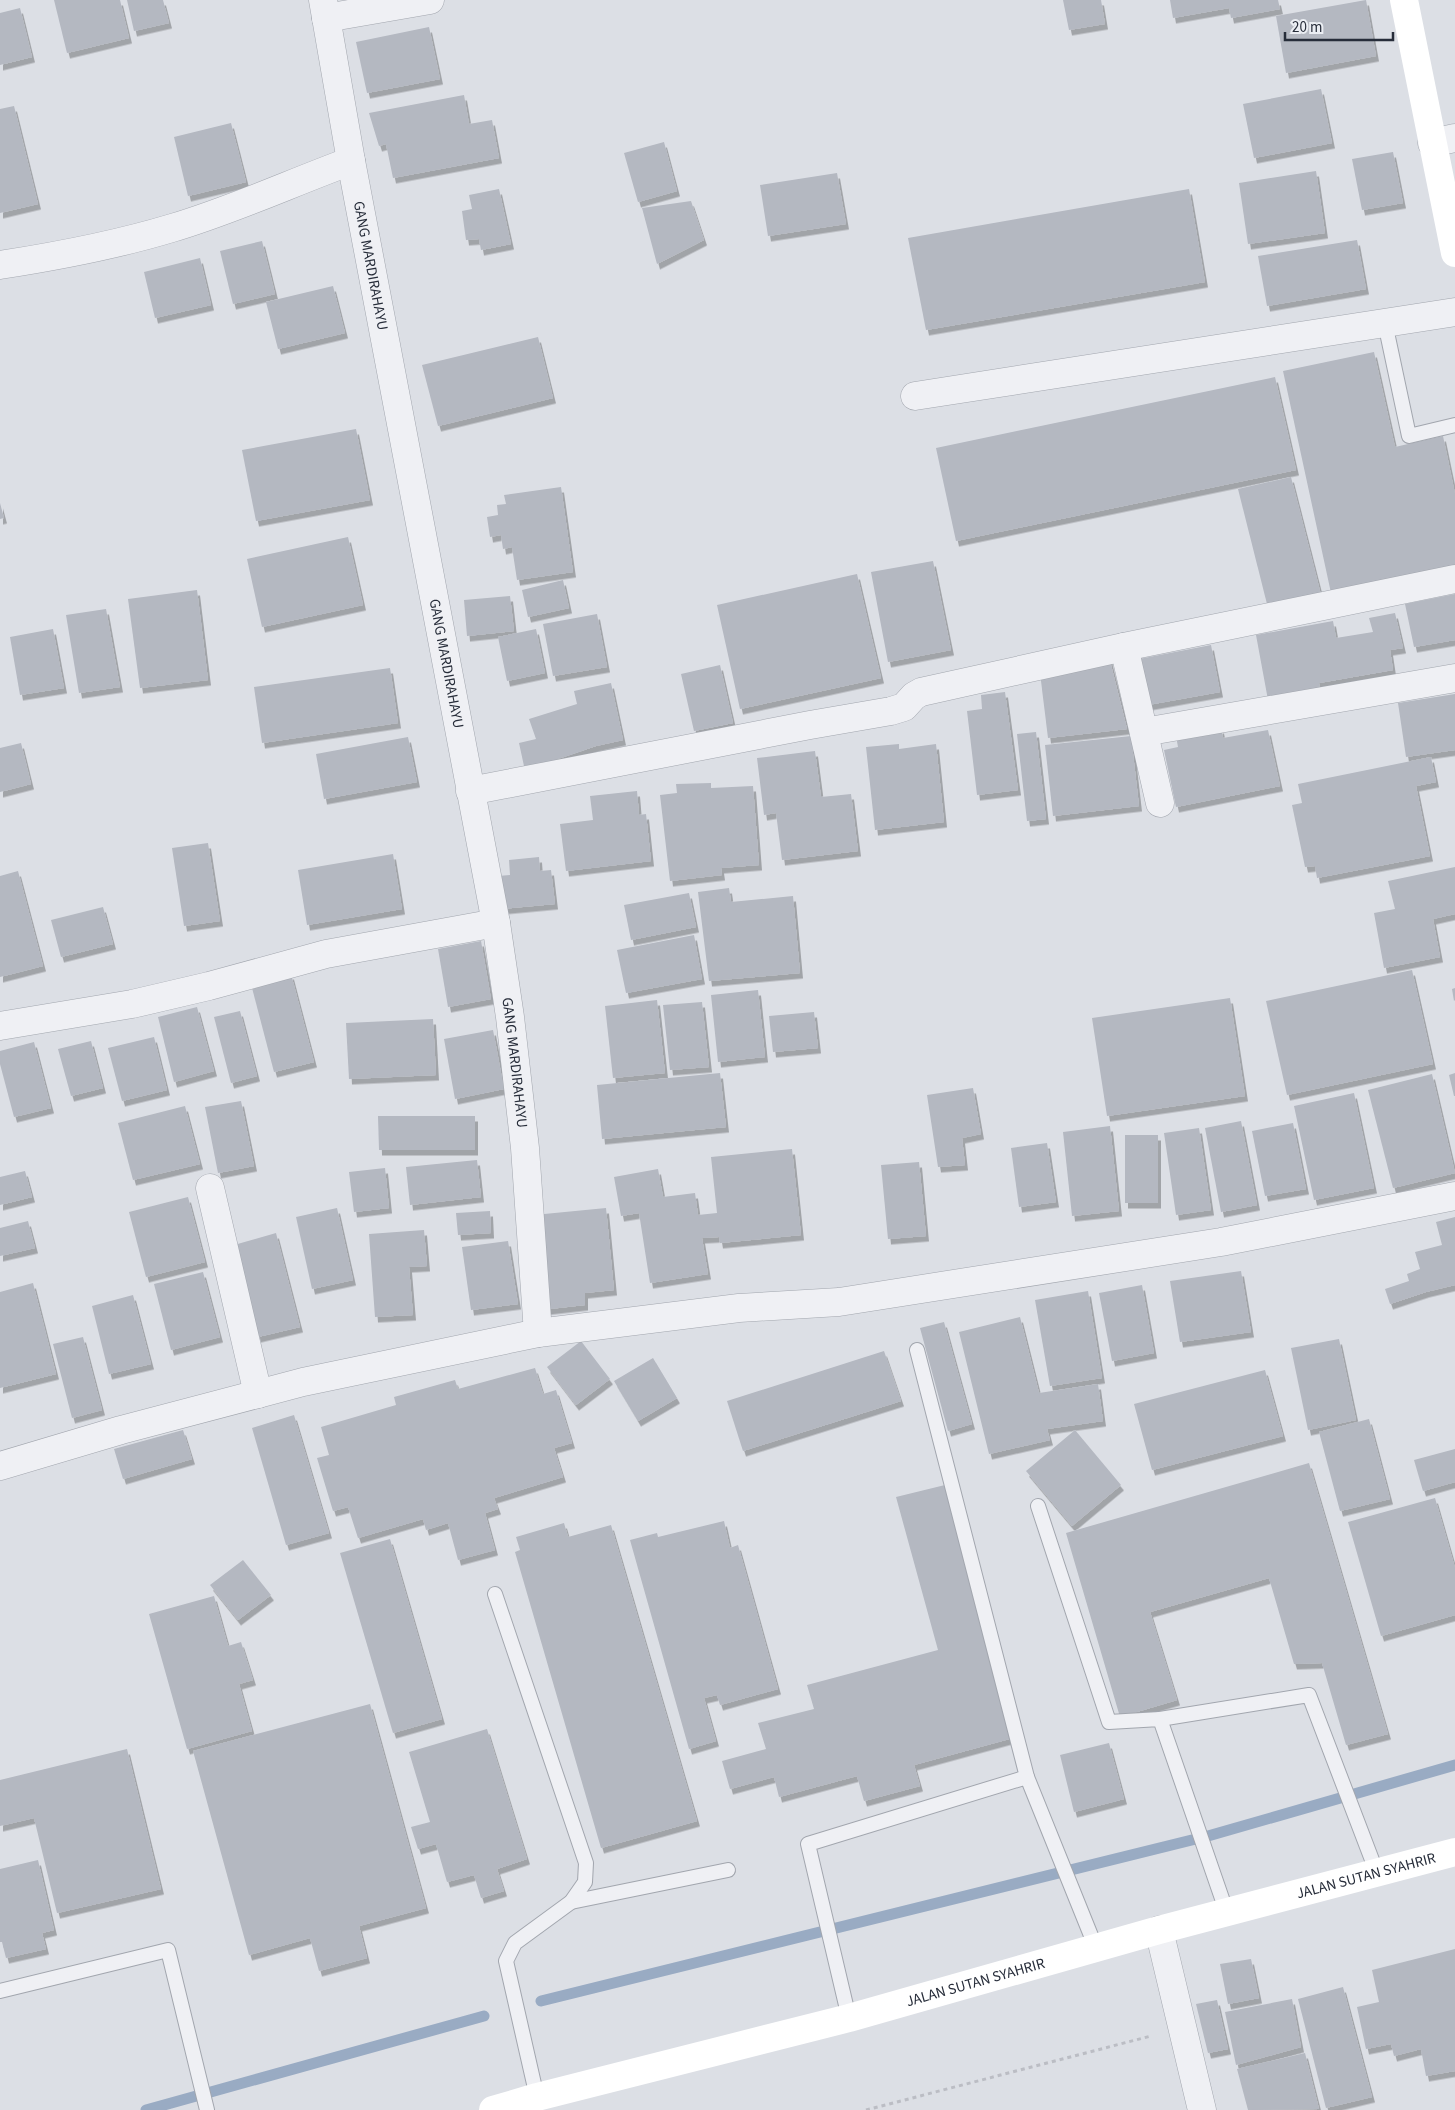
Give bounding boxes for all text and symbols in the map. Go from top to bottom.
scale bar [1285,10,1392,42]
text: 20 m [1292,17,1322,38]
street label: GANG MARDIRAHAYU [348,199,394,332]
street label: GANG MARDIRAHAYU [424,597,469,730]
street label: GANG MARDIRAHAYU [497,996,533,1129]
street label: JALAN SUTAN SYAHRIR [1294,1847,1438,1904]
street label: JALAN SUTAN SYAHRIR [903,1952,1048,2012]

